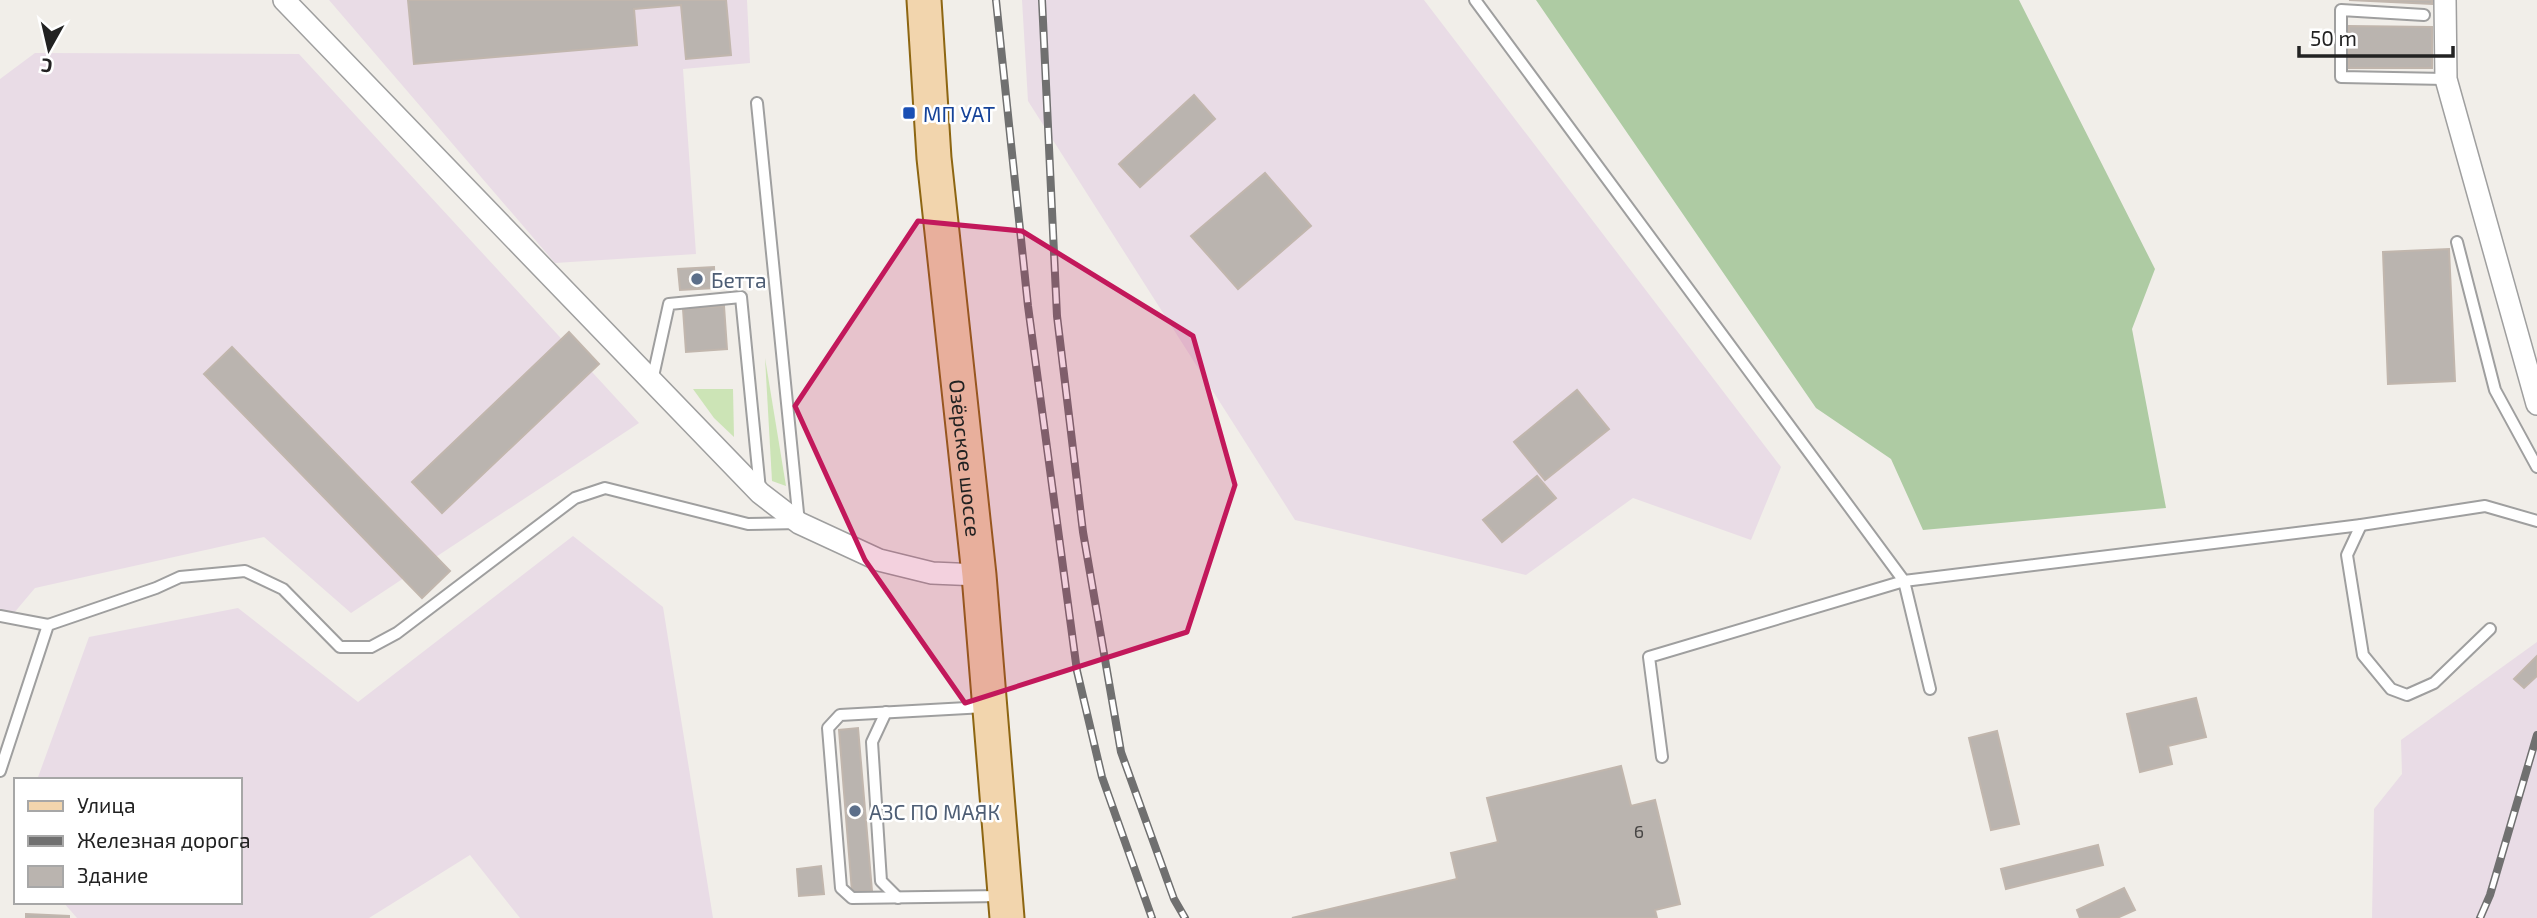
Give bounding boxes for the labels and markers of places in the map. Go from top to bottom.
place label: МП УАТ [923,101,995,126]
marker: МП УАТ [901,105,917,121]
place label: Бетта [711,267,767,292]
marker: Бетта [689,271,705,287]
place label: АЗС ПО МАЯК [869,799,1000,824]
marker: АЗС ПО МАЯК [847,803,863,819]

